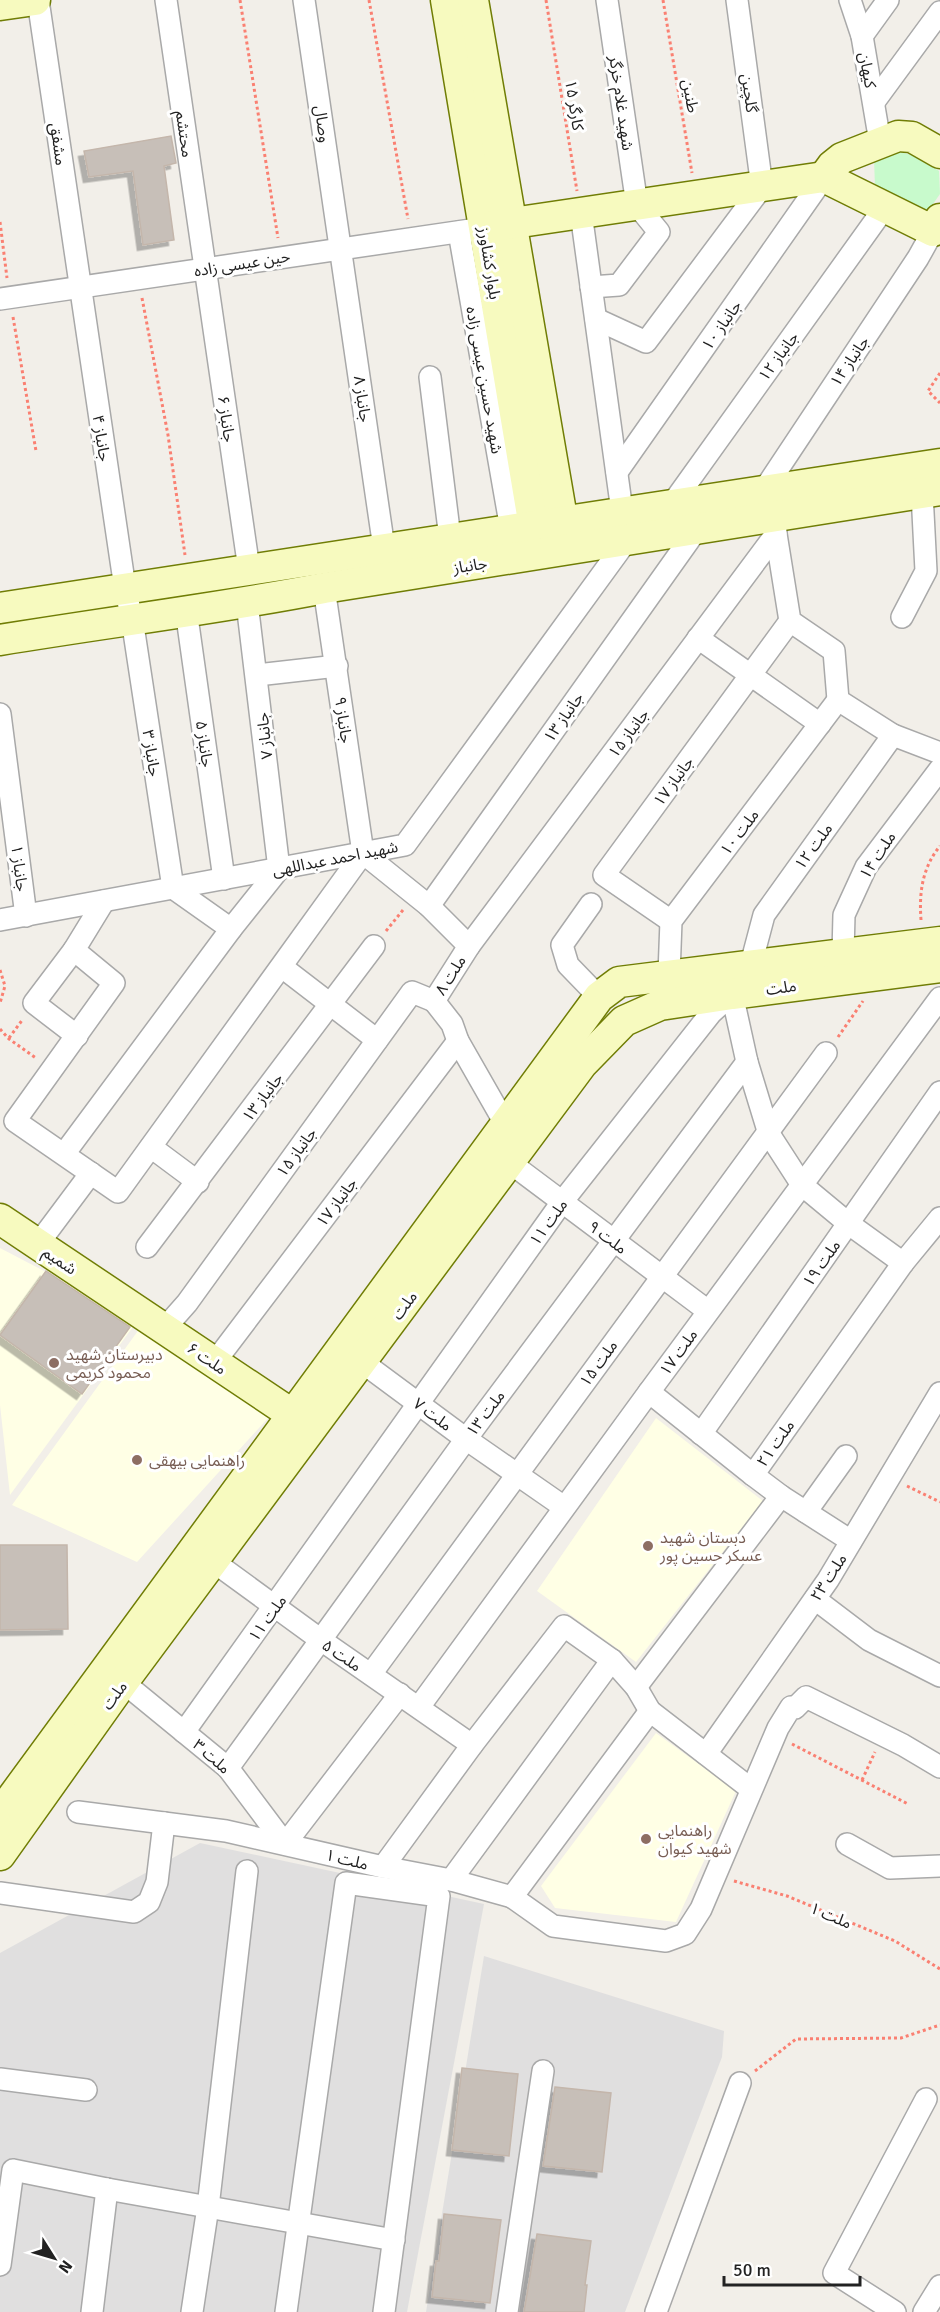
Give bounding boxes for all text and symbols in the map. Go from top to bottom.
street label: کیهان [854,50,880,90]
street label: شهید غلام خرگر [602,53,638,152]
street label: گلچین [736,72,762,114]
street label: کارگر ۱۵ [560,78,588,132]
street label: طنین [677,78,703,115]
street label: وصال [310,104,335,144]
street label: محتشم [169,109,197,159]
street label: مشفق [45,122,71,167]
street label: بلوار کشاورز [473,224,505,301]
street label: حین عیسی زاده [193,247,292,281]
street label: جانباز ۱۰ [698,297,746,354]
street label: شهید حسین عیسی زاده [461,305,507,455]
street label: جانباز ۱۲ [754,328,803,385]
street label: جانباز ۱۴ [826,333,874,390]
street label: جانباز ۸ [349,374,375,424]
street label: جانباز ۶ [213,394,239,444]
street label: جانباز ۴ [87,413,115,463]
street label: جانباز [451,553,489,579]
street label: جانباز ۱۳ [540,689,588,746]
street label: جانباز ۹ [330,695,356,745]
street label: جانباز ۱۵ [604,705,654,762]
street label: جانباز ۷ [253,711,277,760]
street label: جانباز ۵ [191,719,217,769]
street label: جانباز ۳ [137,728,165,778]
street label: جانباز ۱۷ [649,753,698,810]
street label: ملت ۱۰ [716,806,764,860]
street label: ملت ۱۲ [790,819,837,874]
street label: ملت ۱۴ [855,828,901,883]
street label: شهید احمد عبداللهی [271,837,400,881]
street label: جانباز ۱ [6,844,32,893]
street label: ملت ۸ [431,952,471,999]
street label: ملت [765,976,798,1000]
street label: جانباز ۱۳ [238,1069,288,1126]
street label: جانباز ۱۵ [272,1124,321,1181]
street label: جانباز ۱۷ [312,1174,362,1231]
street label: ملت ۱۱ [525,1195,572,1250]
street label: ملت ۹ [584,1217,631,1259]
street label: ملت ۱۹ [799,1236,845,1291]
street label: شمیم [37,1242,80,1281]
street label: ملت [388,1287,422,1324]
street label: ملت ۱۷ [655,1325,702,1380]
street label: ملت ۱۵ [575,1336,622,1391]
street label: ملت ۶ [183,1338,230,1379]
place label: دبیرستان شهید محمود کریمی [66,1345,163,1383]
marker: دبیرستان شهید محمود کریمی [47,1356,61,1370]
street label: ملت ۱۳ [462,1387,510,1441]
street label: ملت ۷ [409,1394,456,1436]
street label: ملت ۲۱ [753,1416,799,1471]
place label: راهنمایی بیهقی [149,1451,245,1471]
marker: راهنمایی بیهقی [130,1453,144,1467]
place label: دبستان شهید عسکر حسین پور [659,1528,762,1566]
marker: دبستان شهید عسکر حسین پور [641,1539,655,1553]
street label: ملت ۲۳ [806,1550,852,1605]
street label: ملت ۱۱ [244,1591,291,1646]
street label: ملت ۵ [318,1635,365,1676]
street label: ملت [98,1677,132,1714]
street label: ملت ۳ [188,1735,234,1779]
place label: راهنمایی شهید کیوان [658,1821,732,1859]
marker: راهنمایی شهید کیوان [639,1832,653,1846]
street label: ملت ۱ [323,1845,370,1875]
street label: ملت ۱ [807,1898,854,1934]
north arrow [24,2228,84,2288]
scale bar [724,2249,860,2287]
text: N [54,2256,77,2277]
text: 50 m [733,2259,771,2281]

